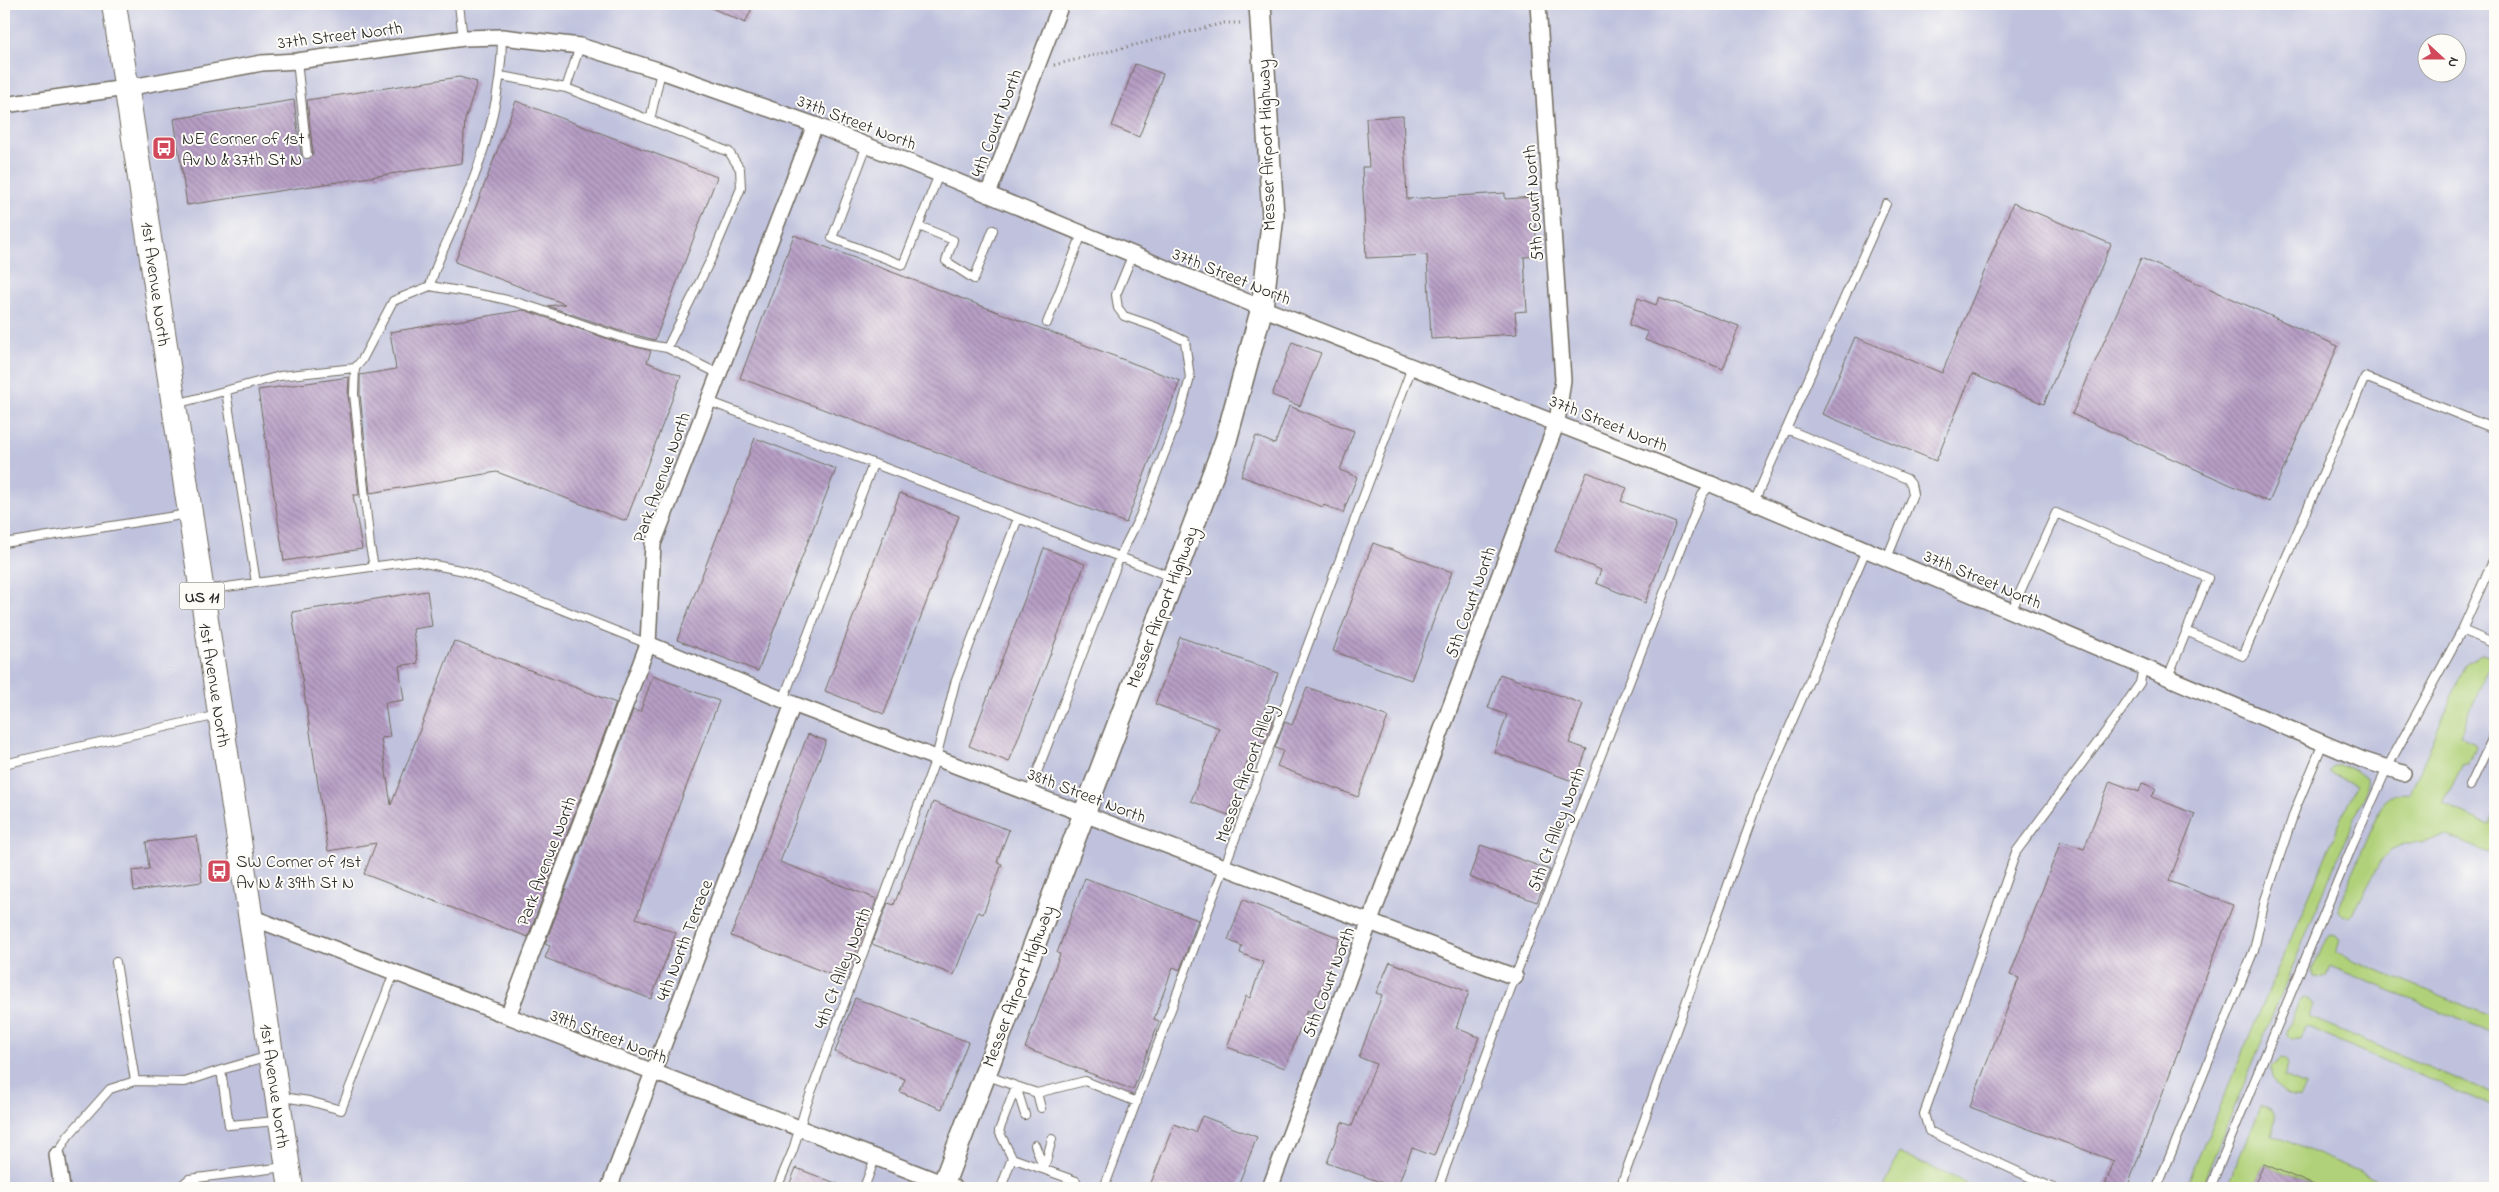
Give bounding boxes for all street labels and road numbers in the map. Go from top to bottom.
street label: 37th Street North [276,16,404,58]
street label: Messer Airport Highway [1252,59,1285,231]
street label: 4th Court North [965,66,1030,182]
street label: 37th Street North [793,89,920,158]
street label: 5th Court North [1518,144,1552,262]
street label: 1st Avenue North [132,220,176,348]
street label: 37th Street North [1168,242,1294,313]
street label: 37th Street North [1545,389,1671,460]
street label: Park Avenue North [627,409,699,547]
street label: Messer Airport Highway [1121,523,1208,693]
street label: 5th Court North [1440,543,1504,662]
street label: 37th Street North [1919,544,2045,617]
road number: US 11 [180,582,224,610]
street label: 1st Avenue North [190,621,236,749]
street label: Messer Airport Alley [1210,701,1284,847]
street label: 38th Street North [1023,762,1149,831]
street label: 5th Ct Alley North [1522,764,1594,896]
street label: Park Avenue North [511,793,585,930]
street label: 4th North Terrace [651,875,721,1005]
street label: Messer Airport Highway [977,902,1064,1072]
street label: 4th Ct Alley North [809,904,879,1033]
street label: 5th Court North [1297,924,1363,1042]
street label: 39th Street North [546,1004,671,1072]
street label: 1st Avenue North [251,1022,295,1150]

